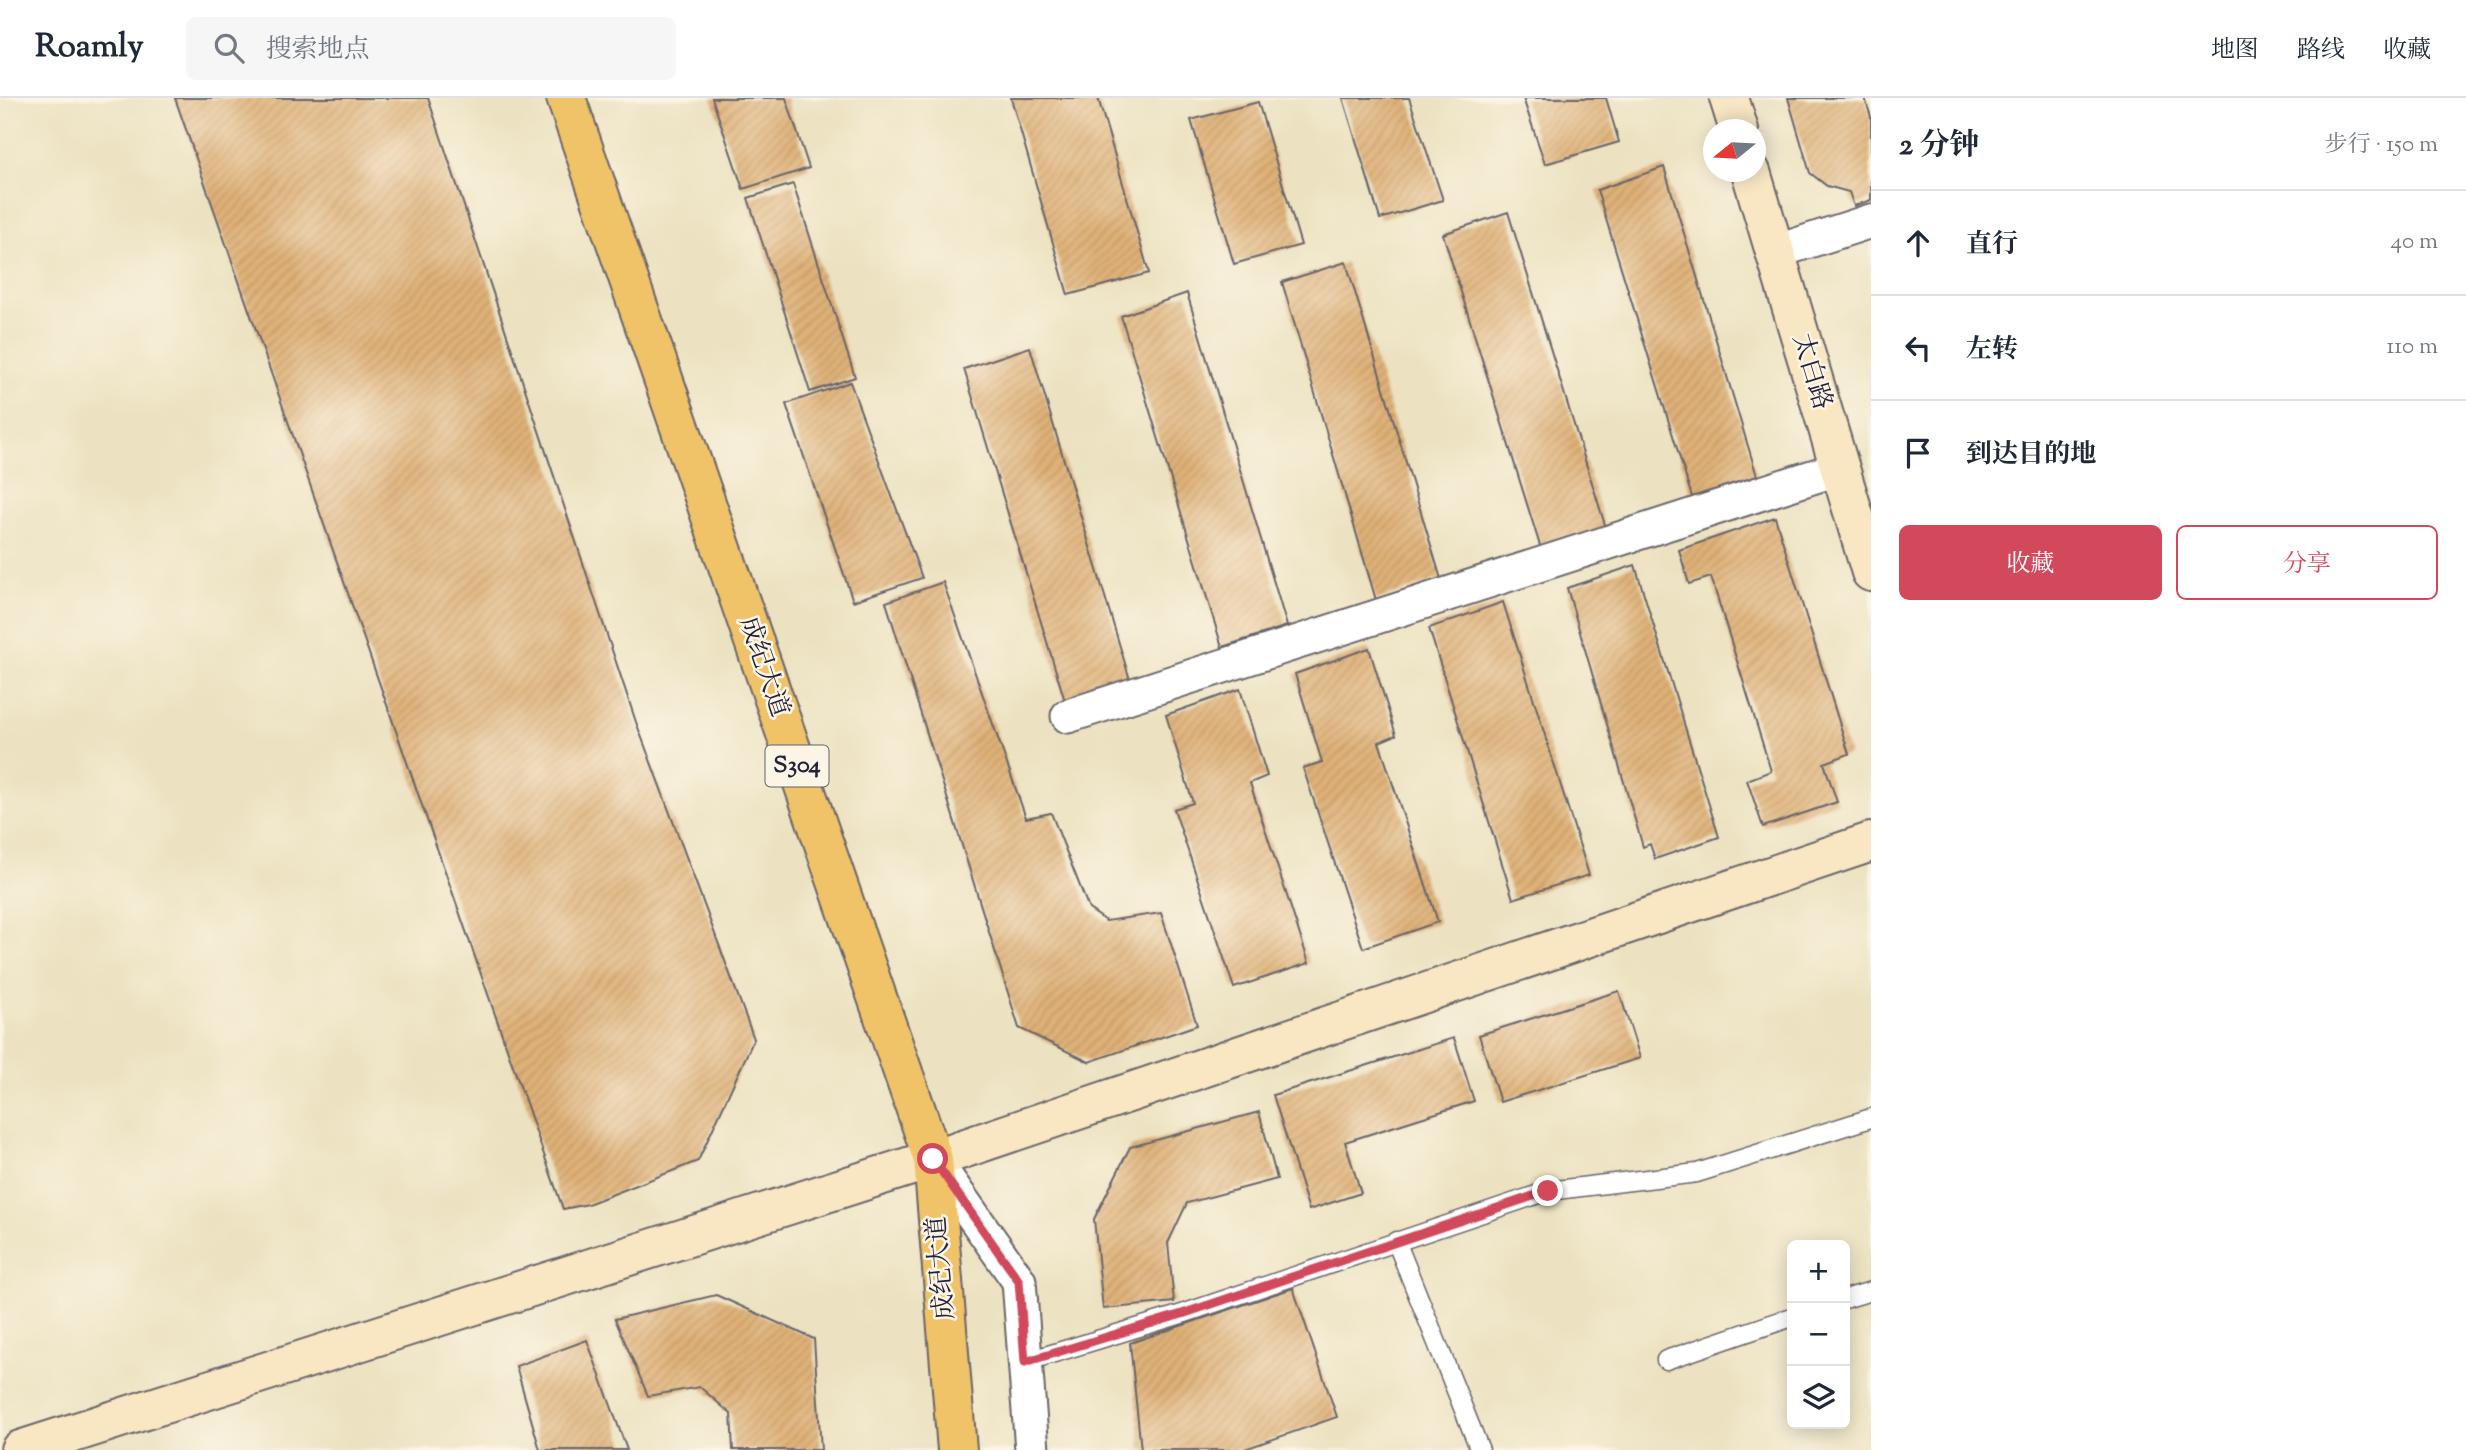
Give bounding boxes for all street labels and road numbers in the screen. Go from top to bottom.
street label: 太白路 [1782,329,1840,415]
street label: 成纪大道 [729,612,797,722]
road number: S304 [766,746,828,786]
street label: 成纪大道 [919,1215,965,1321]

